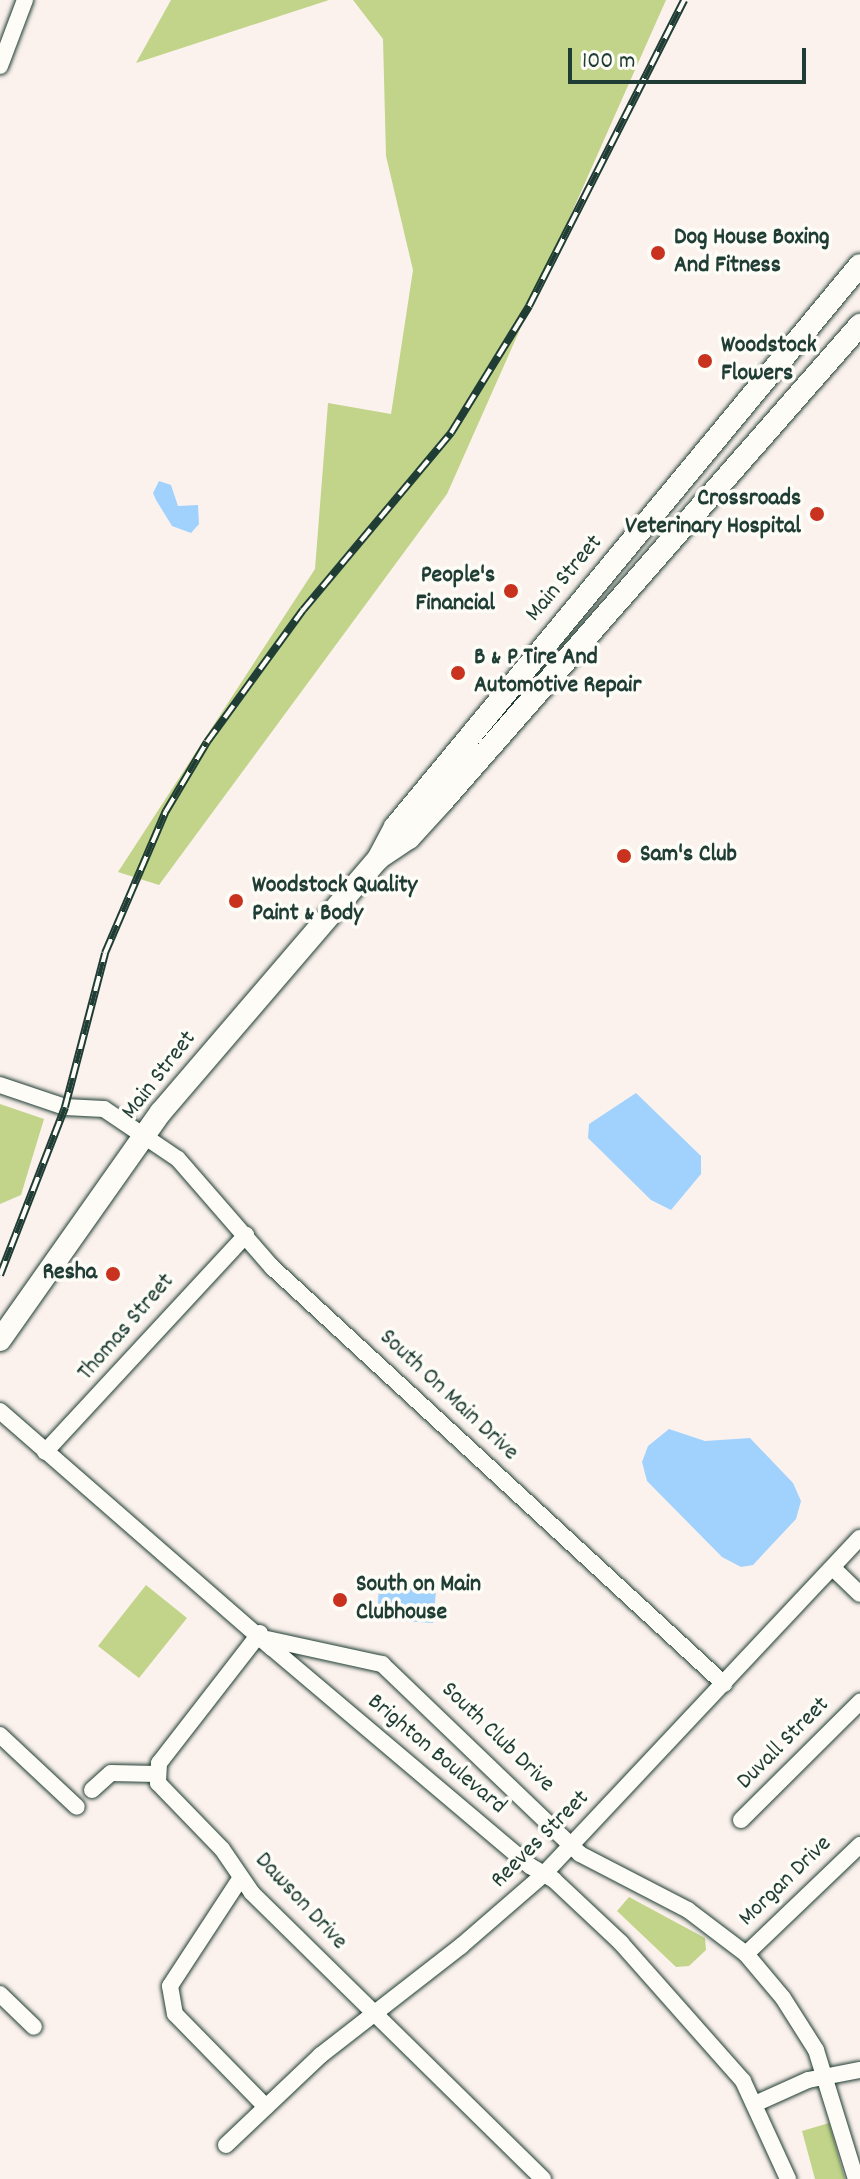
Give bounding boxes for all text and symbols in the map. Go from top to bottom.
scale bar [572,32,810,82]
text: 100 m [582,45,635,79]
place label: Dog House Boxing And Fitness [674,225,829,281]
marker: Dog House Boxing And Fitness [649,244,667,262]
place label: Woodstock Flowers [721,333,817,389]
marker: Woodstock Flowers [696,352,714,370]
place label: Crossroads Veterinary Hospital [625,486,801,542]
marker: Crossroads Veterinary Hospital [808,505,826,523]
street label: Main Street [520,530,610,628]
place label: People's Financial [415,563,495,619]
marker: People's Financial [502,582,520,600]
place label: B & P Tire And Automotive Repair [474,645,641,701]
marker: B & P Tire And Automotive Repair [449,664,467,682]
place label: Sam's Club [640,842,737,870]
marker: Sam's Club [615,847,633,865]
place label: Woodstock Quality Paint & Body [252,873,417,929]
marker: Woodstock Quality Paint & Body [227,892,245,910]
street label: Main Street [116,1026,204,1126]
place label: Resha [42,1260,97,1288]
marker: Resha [104,1265,122,1283]
street label: Thomas Street [73,1268,181,1388]
street label: South On Main Drive [372,1324,524,1468]
place label: South on Main Clubhouse [356,1572,481,1628]
marker: South on Main Clubhouse [331,1591,349,1609]
street label: South Club Drive [434,1677,560,1799]
street label: Brighton Boulevard [361,1689,511,1821]
street label: Duvall Street [732,1692,836,1796]
street label: Reeves Street [486,1785,596,1895]
street label: Morgan Drive [733,1831,839,1933]
street label: Dawson Drive [248,1847,352,1957]

